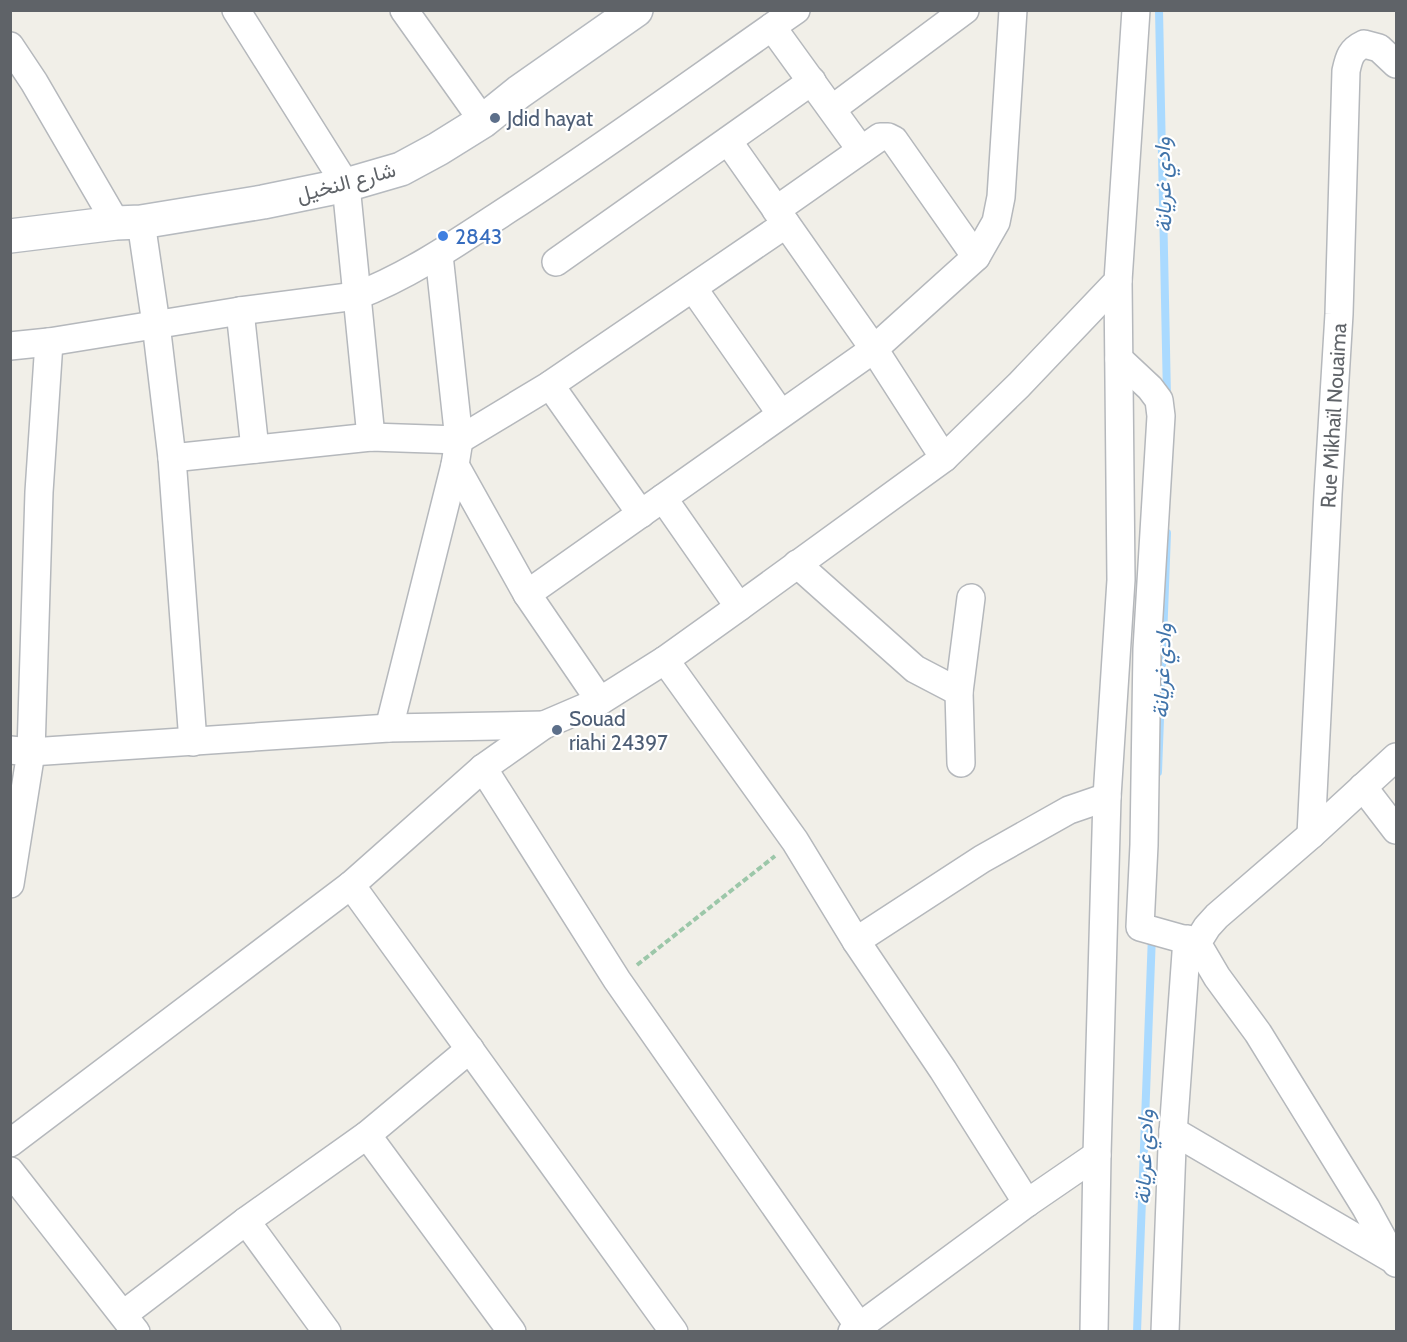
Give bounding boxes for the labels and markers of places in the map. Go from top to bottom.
place label: Jdid hayat [506,106,593,131]
marker: Jdid hayat [488,111,502,125]
place label: 2843 [455,224,502,249]
marker: 2843 [436,229,450,243]
place label: Souad riahi 24397 [569,706,668,755]
marker: Souad riahi 24397 [550,723,564,737]

